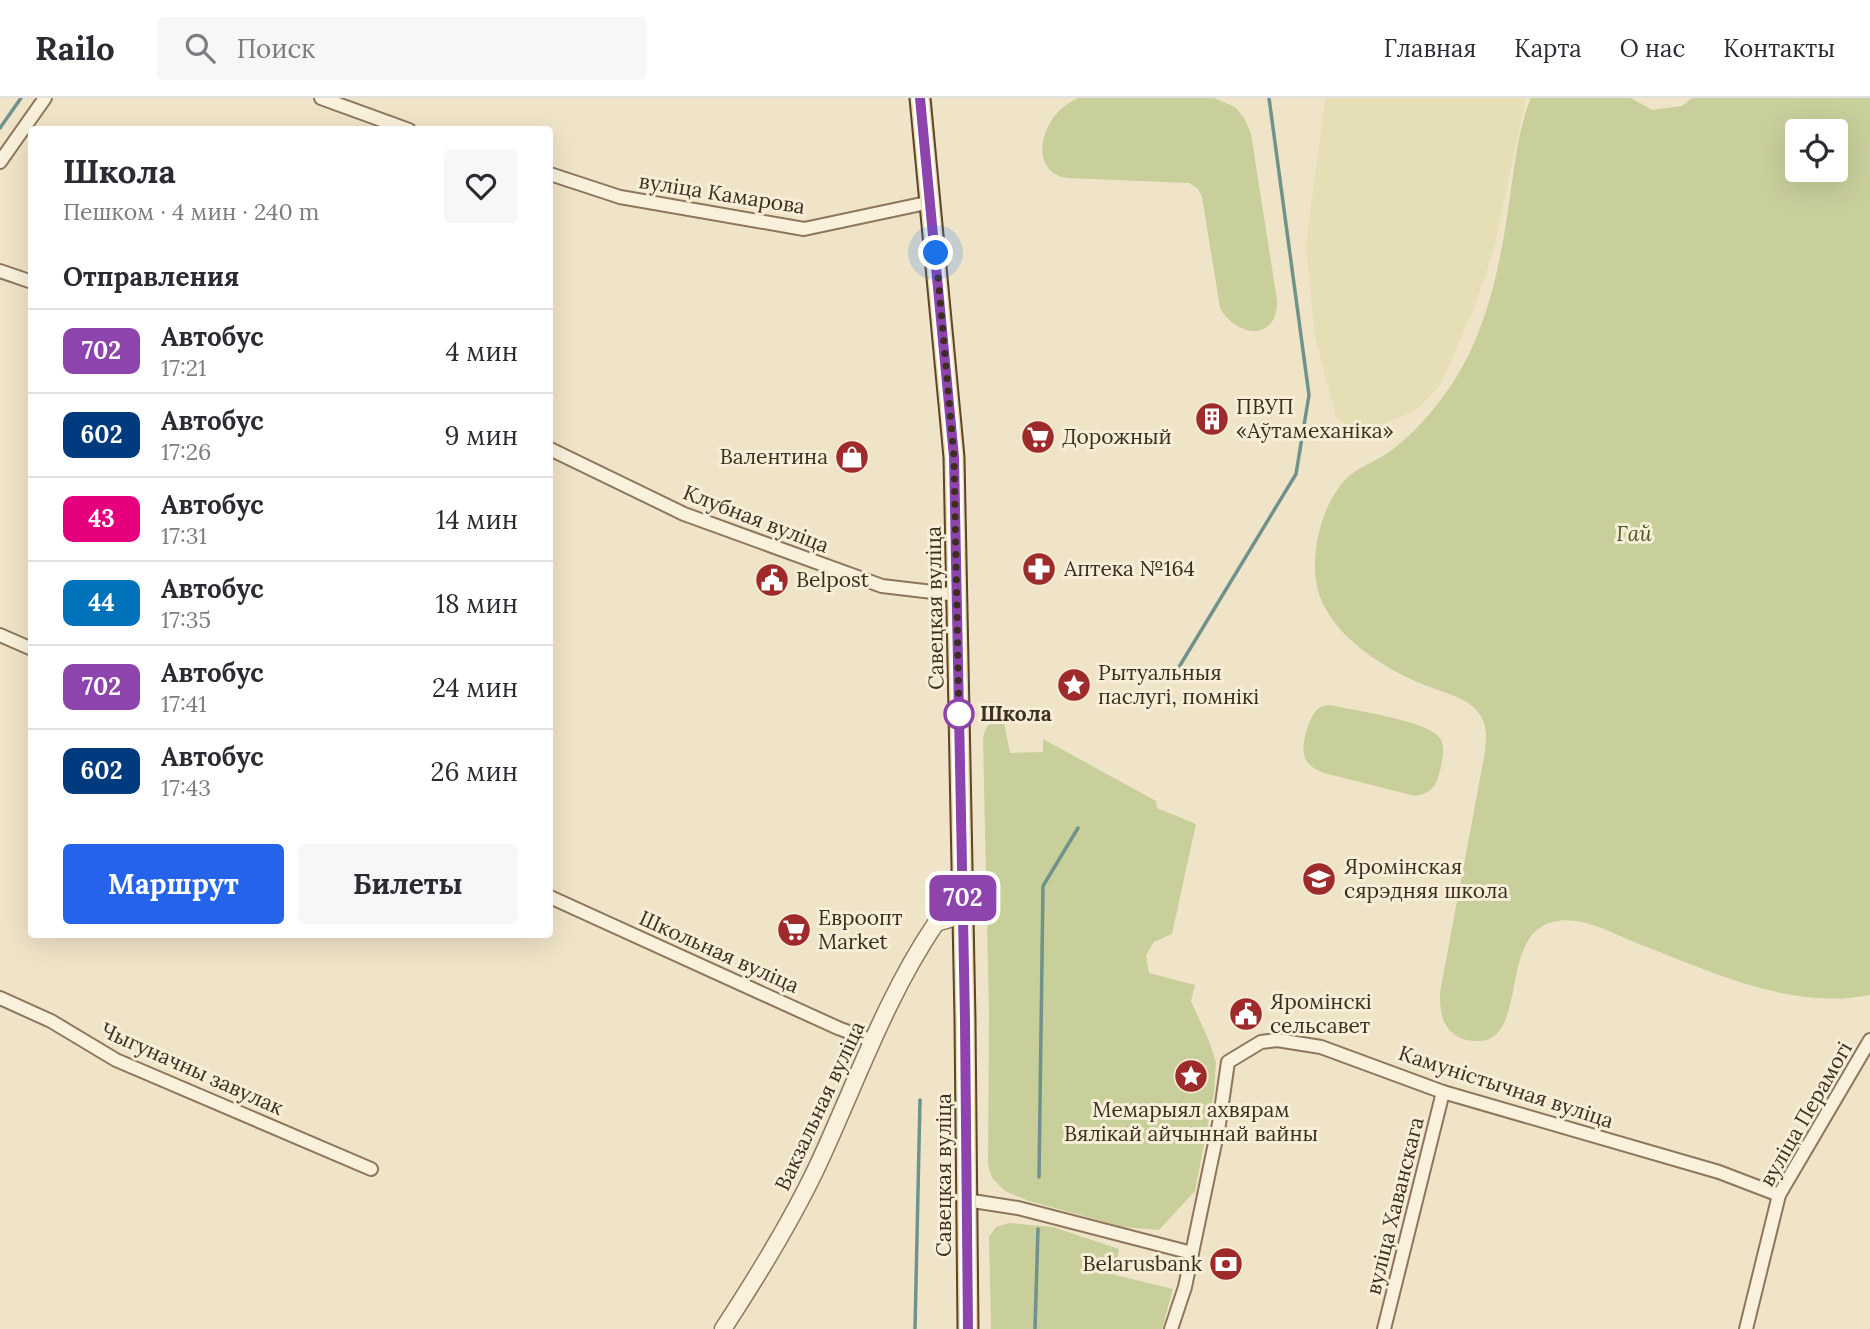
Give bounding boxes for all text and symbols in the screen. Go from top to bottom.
search box [157,17,647,80]
text: Railo [35,27,115,69]
icon: search [181,29,219,67]
text: Поиск [237,32,315,65]
text: Главная [1384,33,1476,64]
text: Карта [1514,33,1582,64]
text: О нас [1620,33,1685,64]
text: Контакты [1723,33,1835,64]
map controls [1785,119,1848,182]
button: locate [1785,119,1848,182]
button: heart [444,149,518,223]
text: Школа [63,150,176,192]
street label: вуліца Камарова [637,167,807,220]
text: Пешком · 4 мин · 240 m [63,197,319,226]
your location [918,235,953,270]
text: Отправления [63,260,239,293]
text: Автобус [161,320,264,353]
text: 702 [82,335,121,366]
text: 4 мин [445,335,518,368]
text: 17:21 [161,353,206,382]
place label: ПВУП «Аўтамеханіка» [1236,393,1394,444]
building icon: ПВУП «Аўтамеханіка» [1193,400,1231,438]
text: Автобус [161,404,264,437]
supermarket icon: Дорожный [1019,418,1057,456]
text: 602 [81,419,122,450]
text: 9 мин [444,419,518,452]
place label: Дорожный [1062,423,1172,450]
text: 17:26 [161,437,211,466]
shop icon: Валентина [833,438,871,476]
place label: Валентина [720,443,828,470]
street label: Клубная вуліца [679,478,833,559]
text: Автобус [161,488,264,521]
text: 43 [88,503,115,534]
text: 14 мин [436,503,518,536]
park label: Гай [1616,520,1652,547]
text: 17:31 [161,521,207,550]
street label: Савецкая вуліца [920,526,949,690]
pharmacy icon: Аптека №164 [1020,550,1058,588]
place label: Аптека №164 [1063,555,1195,582]
public building icon: Belpost [753,561,791,599]
place label: Belpost [796,566,870,593]
text: Автобус [161,572,264,605]
text: 44 [88,587,115,618]
text: 18 мин [435,587,518,620]
text: 17:35 [161,605,211,634]
text: Автобус [161,656,264,689]
place label: Рытуальныя паслугі, помнікі [1098,659,1259,710]
place icon: Рытуальныя паслугі, помнікі [1055,666,1093,704]
text: 702 [82,671,121,702]
text: 24 мин [432,671,518,704]
text: 17:41 [161,689,207,718]
marker: Школа [944,699,974,729]
place label: Школа [980,700,1052,727]
text: Автобус [161,740,264,773]
text: 602 [81,755,122,786]
text: 26 мин [431,755,518,788]
text: 17:43 [161,773,211,802]
button: Маршрут [63,844,284,924]
button: Билеты [298,844,518,924]
place label: Яромінская сярэдняя школа [1344,853,1508,904]
school or university icon: Яромінская сярэдняя школа [1300,860,1338,898]
line badge: 702 [923,875,1003,921]
text: 702 [943,882,983,913]
street label: Школьная вуліца [635,904,804,999]
place label: Евроопт Market [818,904,902,955]
supermarket icon: Евроопт Market [775,911,813,949]
place label: Яромінскі сельсавет [1270,988,1372,1039]
public building icon: Яромінскі сельсавет [1227,995,1265,1033]
street label: Чыгуначны завулак [97,1016,288,1121]
street label: Вакзальная вуліца [769,1017,871,1195]
street label: вуліца Перамогі [1753,1036,1858,1191]
street label: Камуністычная вуліца [1395,1039,1617,1134]
place icon: Мемарыял ахвярам Вялікай айчыннай вайны [1172,1057,1210,1095]
street label: Савецкая вуліца [930,1093,957,1257]
place label: Мемарыял ахвярам Вялікай айчыннай вайны [1064,1096,1318,1147]
street label: вуліца Хаванскага [1359,1114,1430,1298]
bank icon: Belarusbank [1207,1245,1245,1283]
place label: Belarusbank [1083,1250,1203,1277]

